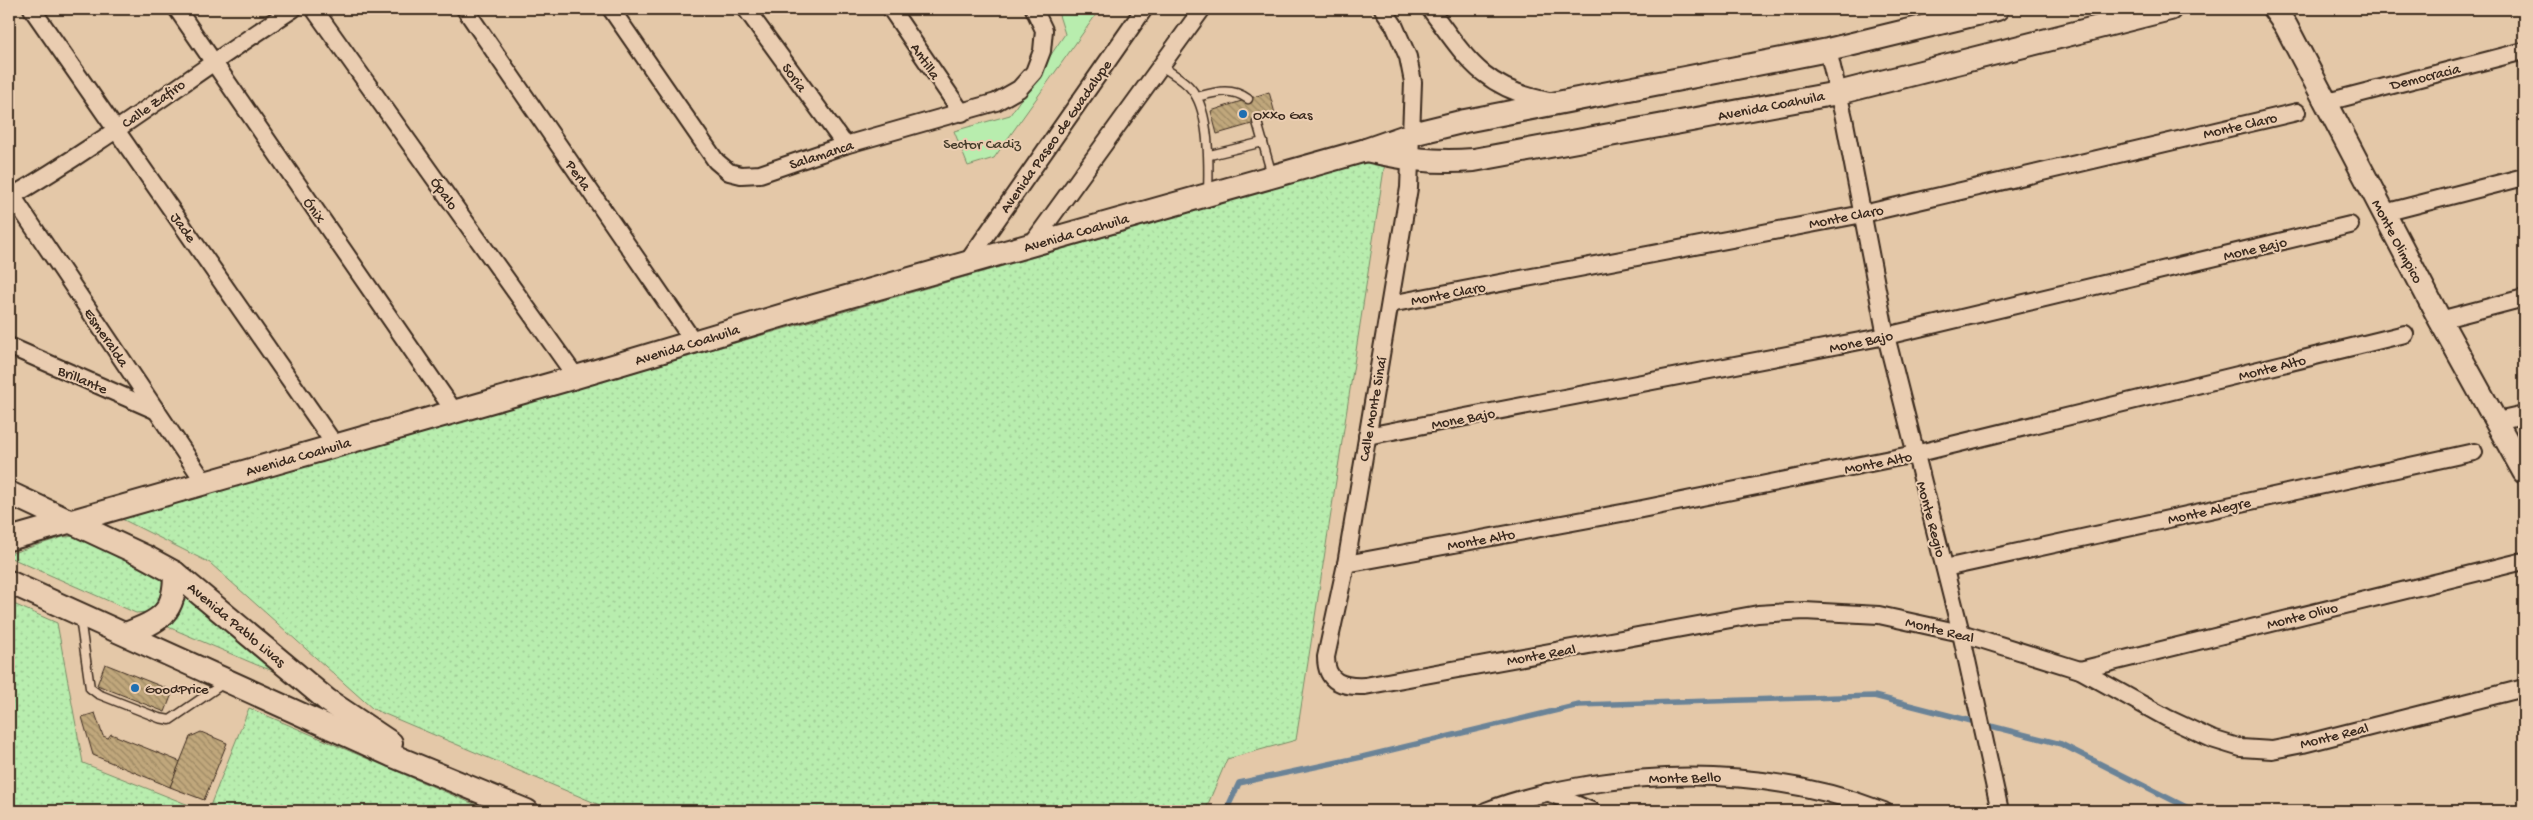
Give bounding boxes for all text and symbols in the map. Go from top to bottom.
street label: Antilla [906,40,943,84]
street label: Avenida Paseo de Guadalupe [997,57,1117,217]
street label: Soria [777,60,810,97]
street label: Democracia [2388,60,2463,96]
street label: Calle Zafiro [119,76,190,133]
street label: Avenida Coahuila [1716,88,1827,126]
place label: Oxxo Gas [1253,107,1313,125]
marker: Oxxo Gas [1237,108,1249,120]
street label: Monte Claro [2202,110,2280,144]
park label: Sector Cadiz [943,136,1021,154]
street label: Salamanca [787,137,857,175]
street label: Perla [560,157,595,195]
street label: Ópalo [426,174,461,214]
street label: Ónix [298,195,328,228]
street label: Monte Olimpico [2367,197,2426,287]
street label: Monte Claro [1808,202,1885,234]
street label: Jade [165,210,199,247]
street label: Avenida Coahuila [1022,210,1132,258]
street label: Mone Bajo [2222,234,2289,266]
street label: Monte Claro [1410,279,1487,311]
street label: Esmeralda [79,305,132,372]
street label: Avenida Coahuila [633,321,743,370]
street label: Mone Bajo [1828,327,1895,358]
street label: Monte Alto [2237,352,2308,386]
street label: Calle Monte Sinaí [1356,355,1392,463]
street label: Brillante [54,362,110,399]
street label: Mone Bajo [1430,405,1497,435]
street label: Avenida Coahuila [244,434,354,482]
street label: Monte Alto [1843,449,1914,479]
street label: Monte Regio [1911,480,1949,560]
street label: Monte Alegre [2166,494,2253,530]
street label: Monte Alto [1446,526,1517,556]
street label: Avenida Pablo Livas [183,579,289,672]
street label: Monte Olivo [2265,599,2340,634]
street label: Monte Real [1903,614,1976,648]
street label: Monte Real [1505,641,1577,671]
place label: GoodPrice [145,681,209,699]
marker: GoodPrice [129,682,141,694]
street label: Monte Real [2298,720,2371,754]
street label: Monte Bello [1649,769,1722,789]

